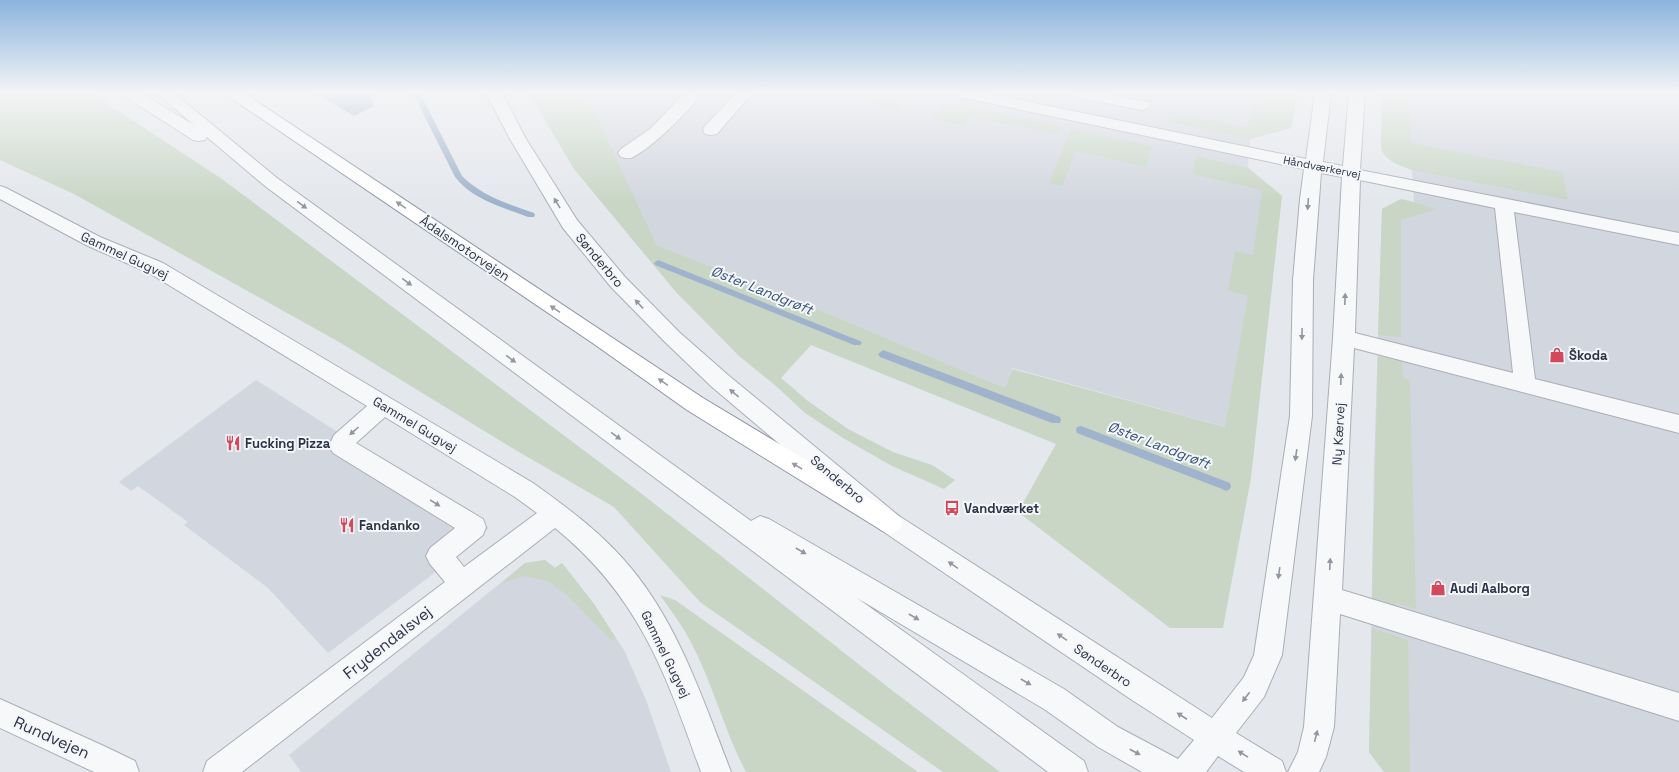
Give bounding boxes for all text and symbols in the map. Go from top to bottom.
street label: Håndværkervej [1282,153,1362,181]
one-way arrow [554,197,561,209]
one-way arrow [1305,198,1312,210]
one-way arrow [297,201,307,209]
one-way arrow [396,201,406,209]
street label: Ådalsmotorvejen [416,212,513,285]
street label: Gammel Gugvej [78,228,172,283]
street label: Sønderbro [572,230,627,291]
water label: Øster Landgrøft [709,261,817,319]
one-way arrow [401,278,412,286]
one-way arrow [1342,293,1349,305]
one-way arrow [634,299,644,309]
one-way arrow [550,305,561,313]
one-way arrow [1299,328,1306,340]
shop icon: Škoda [1548,346,1566,364]
place label: Škoda [1569,347,1608,364]
one-way arrow [506,355,517,364]
one-way arrow [1338,373,1345,385]
one-way arrow [657,378,668,386]
one-way arrow [729,388,739,397]
street label: Gammel Gugvej [370,393,460,456]
street label: Ny Kærvej [1328,402,1349,466]
water label: Øster Landgrøft [1105,417,1214,473]
one-way arrow [349,426,359,435]
one-way arrow [611,432,621,440]
restaurant icon: Fucking Pizza [224,434,242,452]
place label: Fucking Pizza [245,435,331,452]
one-way arrow [1293,449,1299,461]
street label: Sønderbro [807,452,868,507]
one-way arrow [791,463,803,470]
one-way arrow [430,499,440,507]
bus stop icon: Vandværket [943,499,961,517]
place label: Vandværket [964,500,1039,517]
restaurant icon: Fandanko [338,516,356,534]
place label: Fandanko [359,517,420,534]
one-way arrow [795,548,807,555]
one-way arrow [1327,558,1334,570]
one-way arrow [948,561,958,569]
one-way arrow [1276,567,1282,579]
shop icon: Audi Aalborg [1429,579,1447,597]
place label: Audi Aalborg [1450,580,1530,597]
street label: Frydendalsvej [339,601,436,684]
street label: Gammel Gugvej [637,608,694,701]
one-way arrow [908,613,919,620]
one-way arrow [1056,633,1067,641]
street label: Sønderbro [1071,640,1135,691]
one-way arrow [1020,679,1032,686]
one-way arrow [1242,691,1251,702]
street label: Rundvejen [11,711,93,764]
one-way arrow [1177,712,1187,720]
one-way arrow [1314,729,1320,742]
one-way arrow [1129,749,1141,755]
one-way arrow [1237,751,1249,758]

